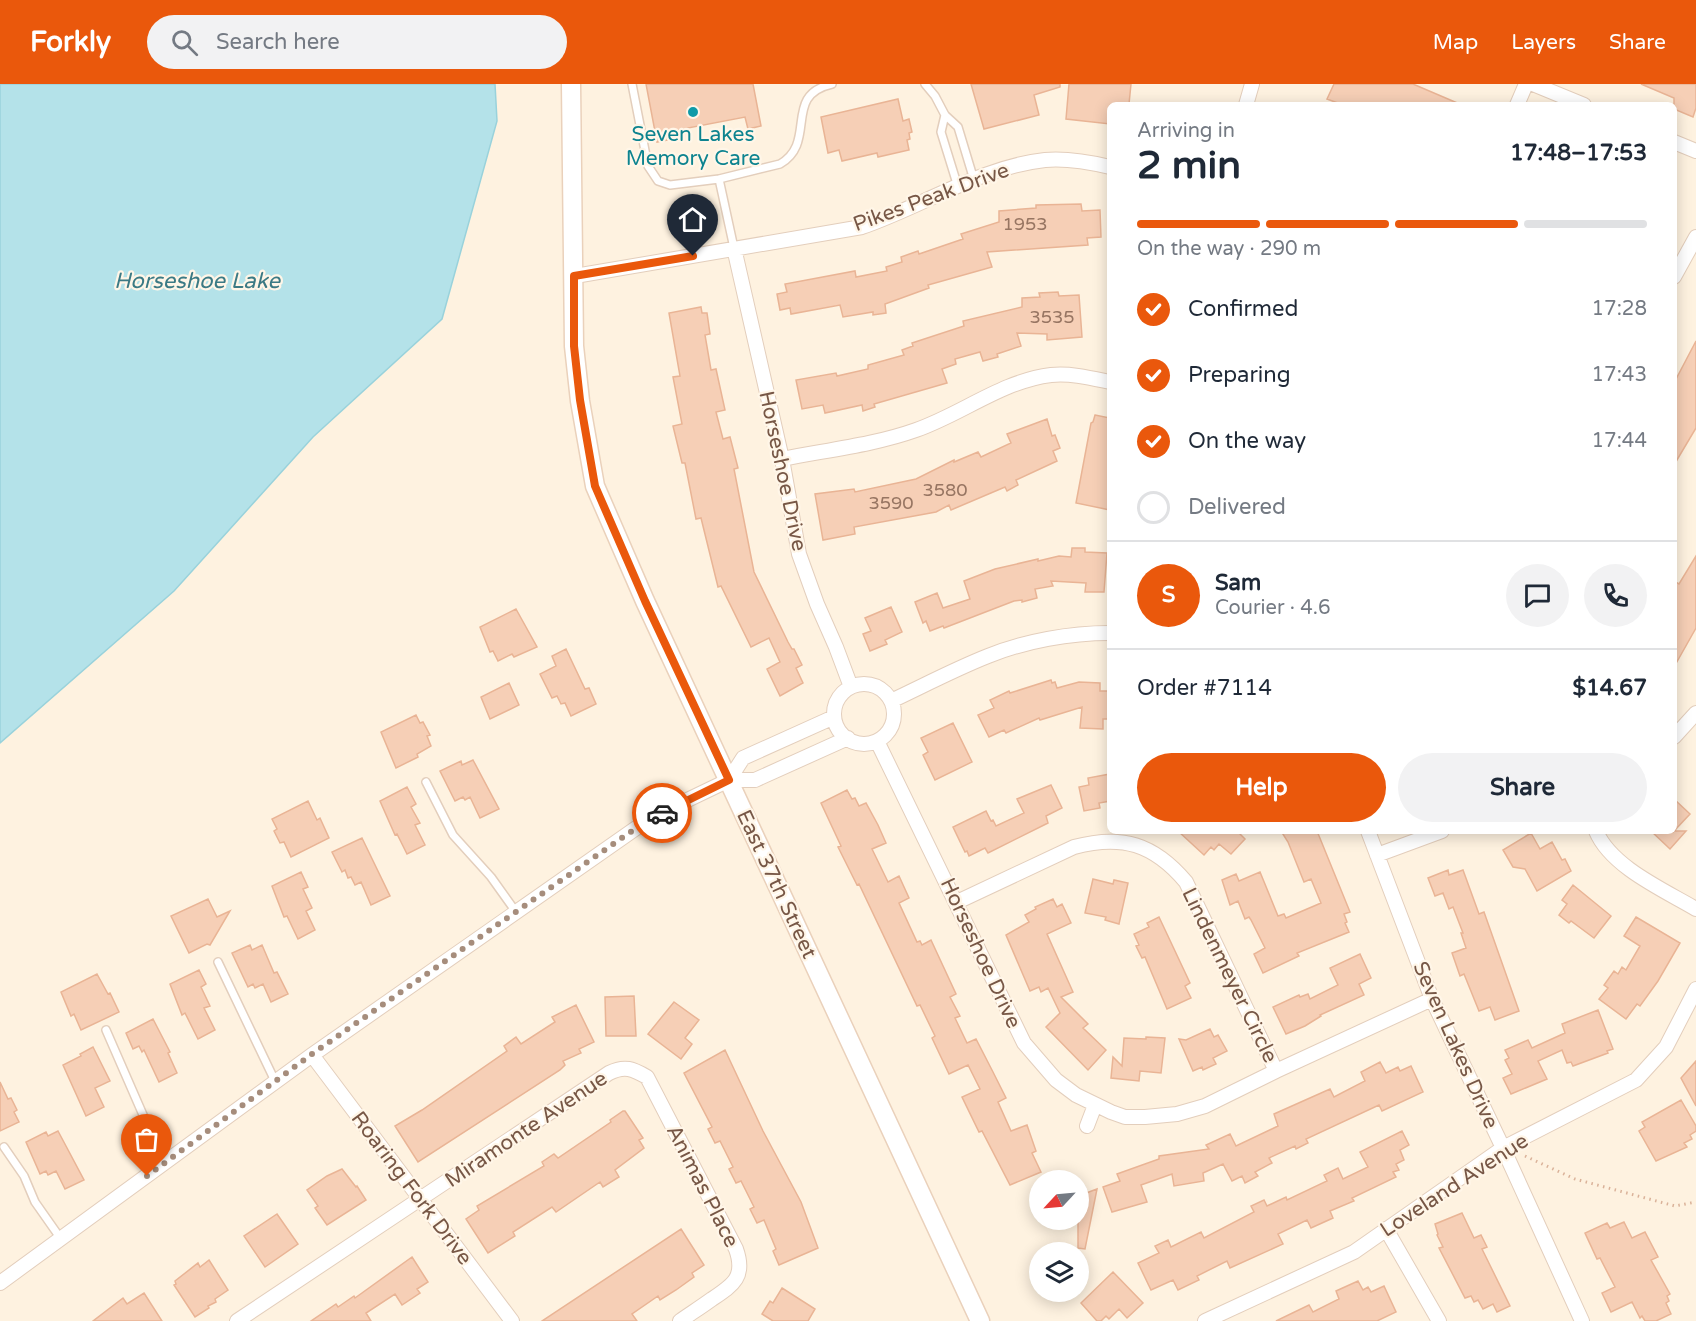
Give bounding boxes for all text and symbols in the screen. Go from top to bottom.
search box [147,15,567,69]
text: Forkly [30,25,111,59]
icon: search [168,26,201,59]
text: Search here [216,29,340,55]
text: Map [1433,30,1478,55]
text: Layers [1511,30,1576,55]
text: Share [1609,30,1666,55]
marker: Seven Lakes Memory Care [686,105,700,119]
text: Arriving in [1137,119,1235,143]
place label: Seven Lakes Memory Care [626,122,760,171]
text: 17:48–17:53 [1510,140,1647,166]
text: 2 min [1137,142,1241,189]
street label: Pikes Peak Drive [850,158,1013,237]
pin [667,194,718,256]
icon: home [676,203,709,236]
house number: 1953 [1002,213,1048,235]
text: On the way · 290 m [1137,237,1321,261]
water label: Horseshoe Lake [114,268,281,294]
icon: check [1137,293,1170,326]
text: Confirmed [1188,296,1298,322]
text: 17:28 [1592,297,1647,321]
house number: 3535 [1029,306,1075,328]
icon: check [1137,359,1170,392]
text: Preparing [1188,362,1291,388]
text: 17:43 [1592,363,1647,387]
street label: Horseshoe Drive [753,389,812,554]
icon: check [1137,425,1170,458]
text: On the way [1188,428,1306,454]
text: 17:44 [1592,429,1647,453]
house number: 3580 [922,479,968,501]
house number: 3590 [868,492,914,514]
text: Delivered [1188,494,1286,520]
button: chat [1506,564,1569,627]
button: phone [1584,564,1647,627]
text: Sam [1215,570,1261,596]
text: S [1162,582,1175,608]
text: Courier · 4.6 [1215,596,1330,620]
text: Order #7114 [1137,675,1272,701]
text: $14.67 [1572,675,1647,701]
button: Help [1137,753,1386,822]
button: Share [1398,753,1647,822]
courier [632,783,692,843]
icon: car [646,797,679,830]
street label: East 37th Street [731,806,822,963]
street label: Horseshoe Drive [935,874,1026,1032]
street label: Lindenmeyer Circle [1176,884,1283,1067]
street label: Seven Lakes Drive [1407,958,1504,1133]
street label: Miramonte Avenue [440,1066,612,1193]
street label: Roaring Fork Drive [346,1107,478,1270]
pin [121,1114,172,1176]
street label: Animas Place [661,1121,744,1252]
icon: bag [130,1123,163,1156]
street label: Loveland Avenue [1376,1128,1533,1243]
north arrow [1029,1170,1089,1230]
map controls [1029,1170,1089,1302]
button: layers [1029,1242,1089,1302]

